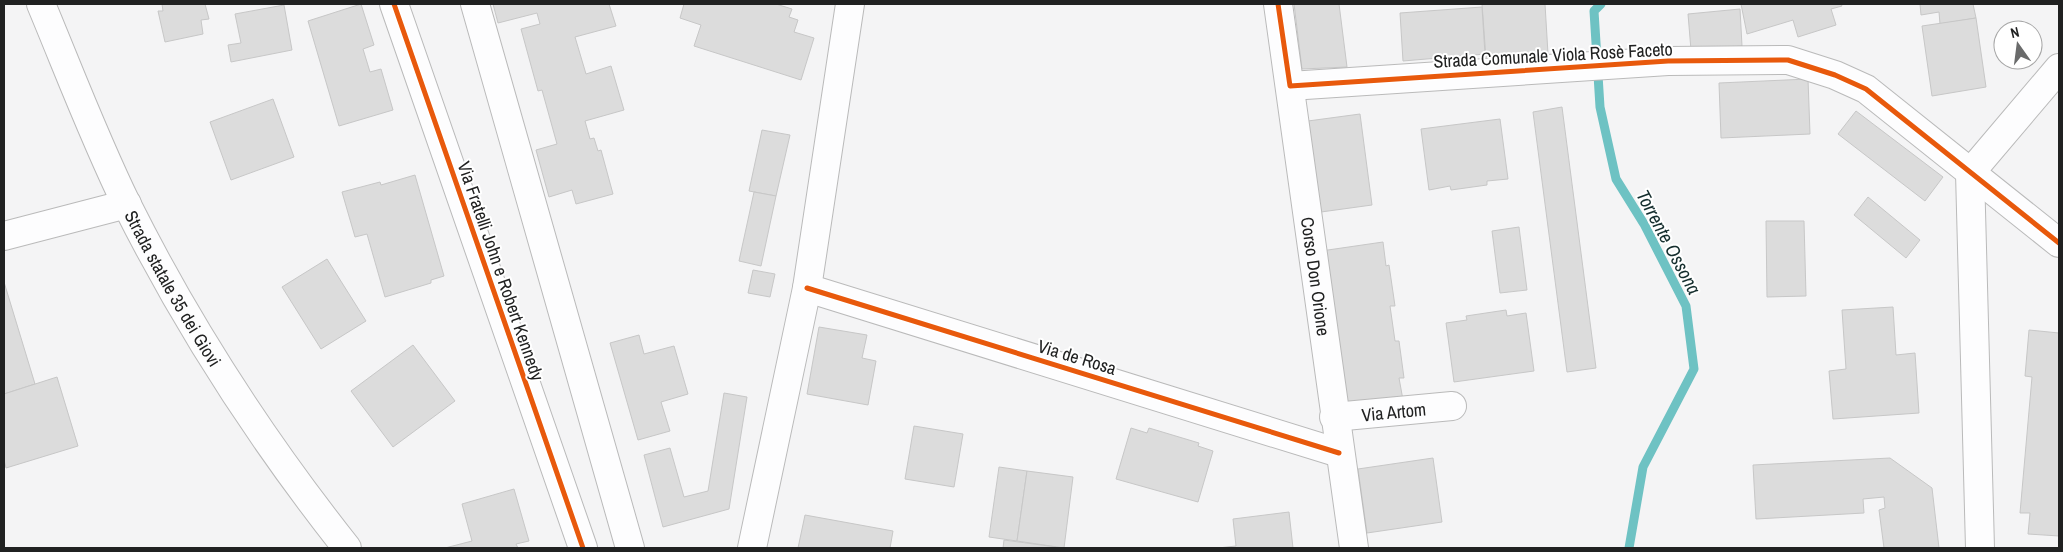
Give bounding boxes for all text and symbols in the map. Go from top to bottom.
north arrow [1993,20,2043,70]
text: N [2009,23,2021,42]
street label: Strada Comunale Viola Rosè Faceto [1433,36,1673,74]
street label: Via Fratelli John e Robert Kennedy [452,158,551,385]
water label: Torrente Ossona [1631,185,1708,299]
street label: Strada statale 35 dei Giovi [119,206,228,371]
street label: Corso Don Orione [1295,215,1337,337]
street label: Via de Rosa [1035,333,1119,381]
street label: Via Artom [1360,396,1427,427]

